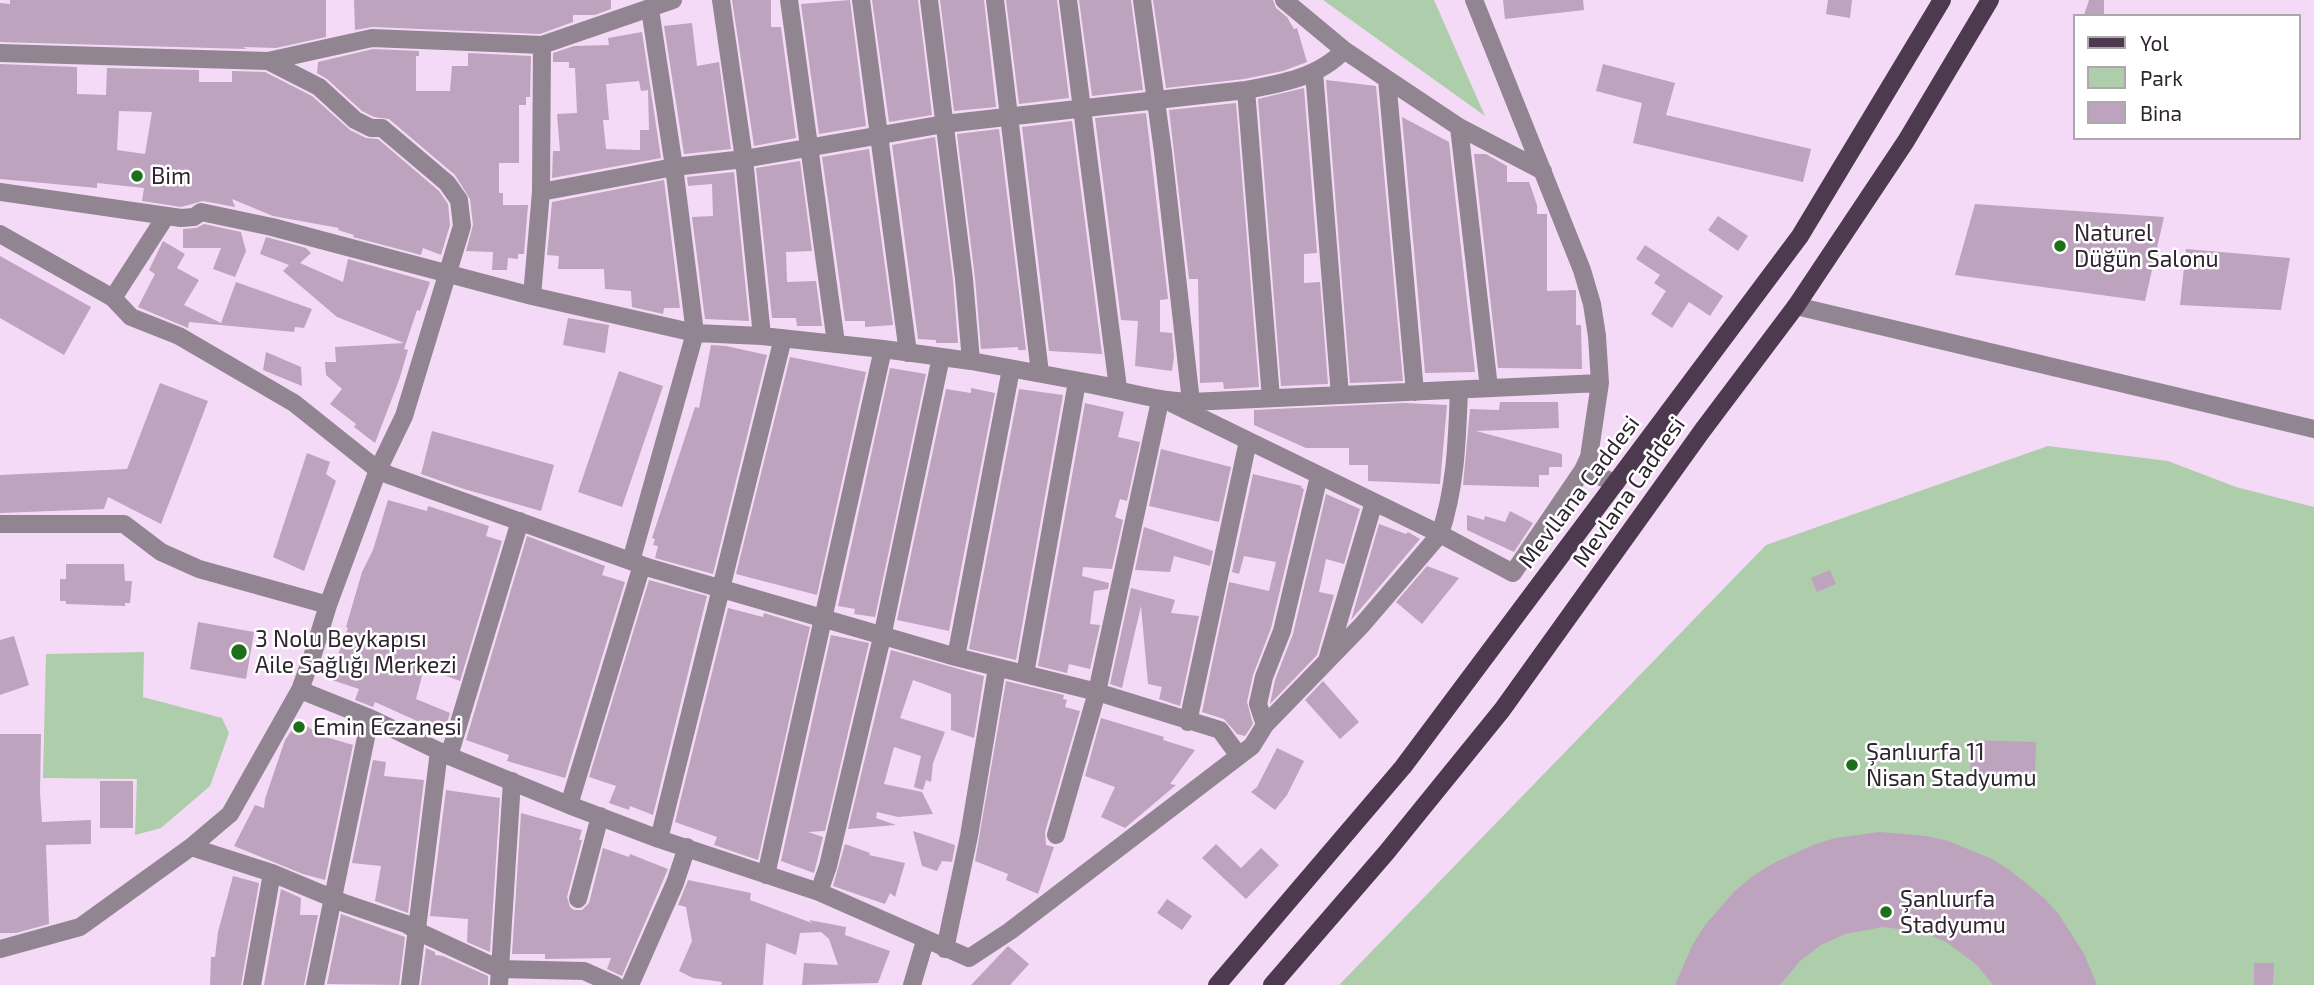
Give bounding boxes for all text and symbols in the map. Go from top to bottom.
legend [2072,14,2300,140]
text: Yol [2140,30,2169,55]
text: Park [2140,65,2183,90]
text: Bina [2140,100,2182,125]
place label: Bim [151,162,191,190]
marker: Bim [129,168,145,184]
place label: Naturel Düğün Salonu [2074,219,2219,273]
marker: Naturel Düğün Salonu [2052,238,2068,254]
street label: Mevllana Caddesi [1513,410,1645,574]
street label: Mevlana Caddesi [1567,412,1691,572]
place label: 3 Nolu Beykapısı Aile Sağlığı Merkezi [255,625,457,679]
marker: 3 Nolu Beykapısı Aile Sağlığı Merkezi [229,642,249,662]
place label: Emin Eczanesi [313,713,462,741]
marker: Emin Eczanesi [291,719,307,735]
place label: Şanlıurfa 11 Nisan Stadyumu [1866,738,2037,792]
marker: Şanlıurfa 11 Nisan Stadyumu [1844,757,1860,773]
place label: Şanlıurfa Stadyumu [1900,885,2006,939]
marker: Şanlıurfa Stadyumu [1878,904,1894,920]

